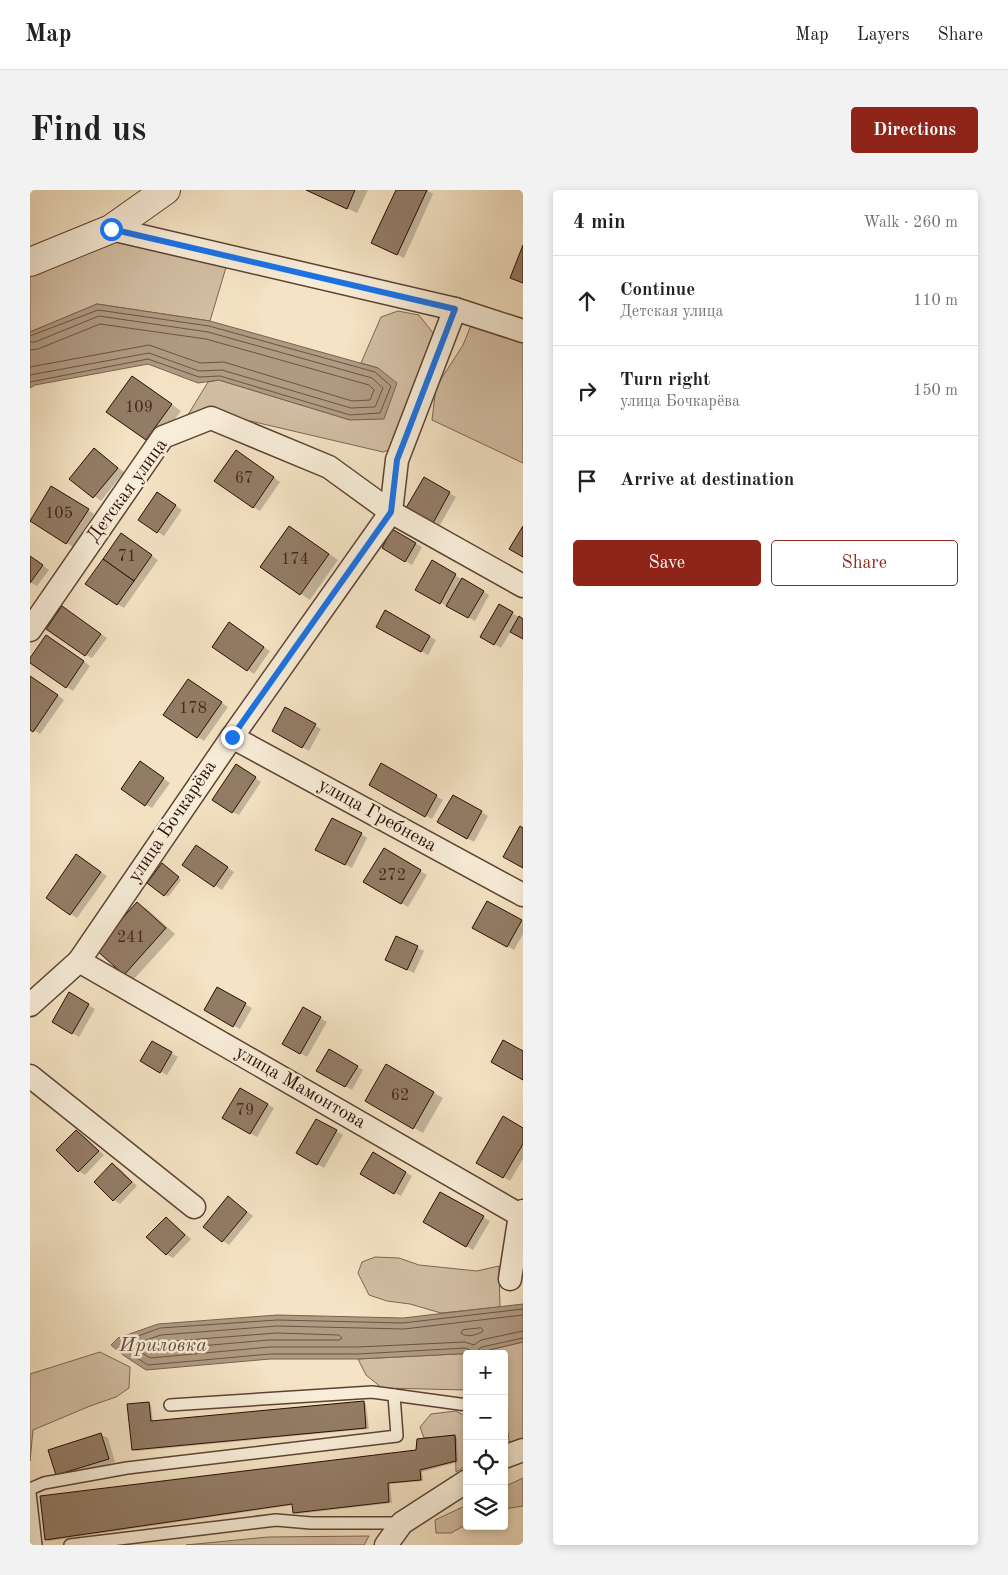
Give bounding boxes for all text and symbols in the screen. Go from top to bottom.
text: Map [25,23,72,47]
text: Map [795,26,829,44]
text: Layers [857,26,909,44]
text: Share [937,26,983,44]
button: Directions [851,107,978,153]
text: Find us [30,113,146,148]
text: 4 min [573,212,626,233]
text: Walk · 260 m [863,215,958,231]
route start [100,218,123,241]
text: Continue [620,281,695,300]
icon: ahead [573,287,601,315]
text: 110 m [913,293,958,309]
text: Детская улица [620,304,723,320]
text: Turn right [620,371,710,390]
icon: right [573,377,601,405]
text: 150 m [913,383,958,399]
text: улица Бочкарёва [620,394,740,410]
house number: 109 [125,400,153,416]
street label: Детская улица [84,435,172,546]
icon: arrive [573,467,601,495]
house number: 67 [235,471,253,487]
text: Arrive at destination [620,471,794,490]
house number: 105 [45,506,73,522]
button: Save [573,540,761,586]
button: Share [771,540,958,586]
house number: 71 [118,549,136,565]
house number: 174 [281,552,309,568]
house number: 178 [179,701,207,717]
route end [221,726,244,749]
street label: улица Бочкарёва [125,757,221,886]
street label: улица Гребнева [315,776,440,857]
house number: 272 [378,868,406,884]
house number: 241 [117,930,145,946]
street label: улица Мамонтова [232,1043,369,1133]
house number: 62 [391,1088,409,1104]
house number: 79 [236,1103,254,1119]
water label: Ириловка [118,1336,207,1356]
map controls [463,1350,508,1530]
button: + [463,1350,508,1395]
button: − [463,1395,508,1440]
button: locate [463,1440,508,1485]
button: layers [463,1485,508,1530]

